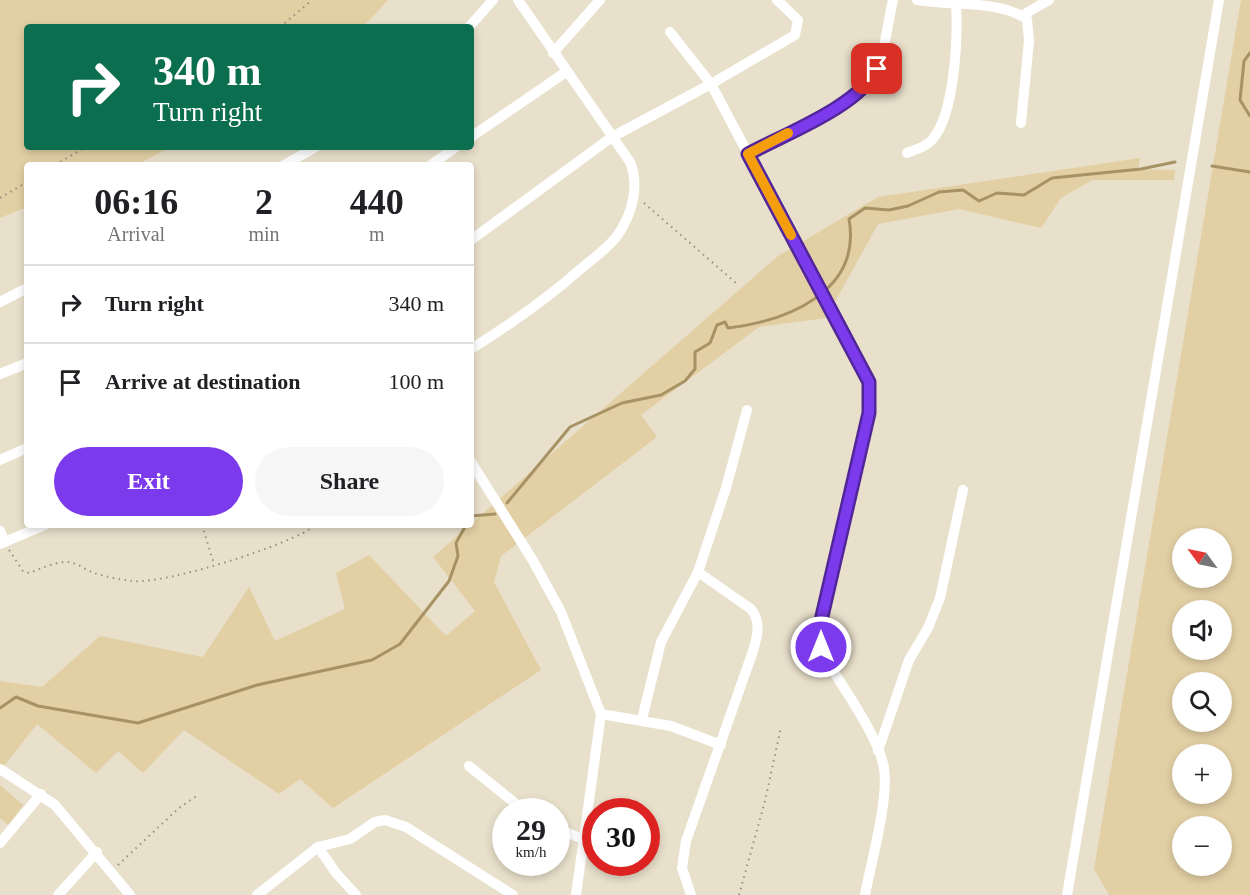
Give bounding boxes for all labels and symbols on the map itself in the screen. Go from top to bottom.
pin [851,43,902,94]
north arrow [1172,528,1232,588]
position arrow [789,615,853,679]
speed limit sign: 30 [582,798,660,876]

